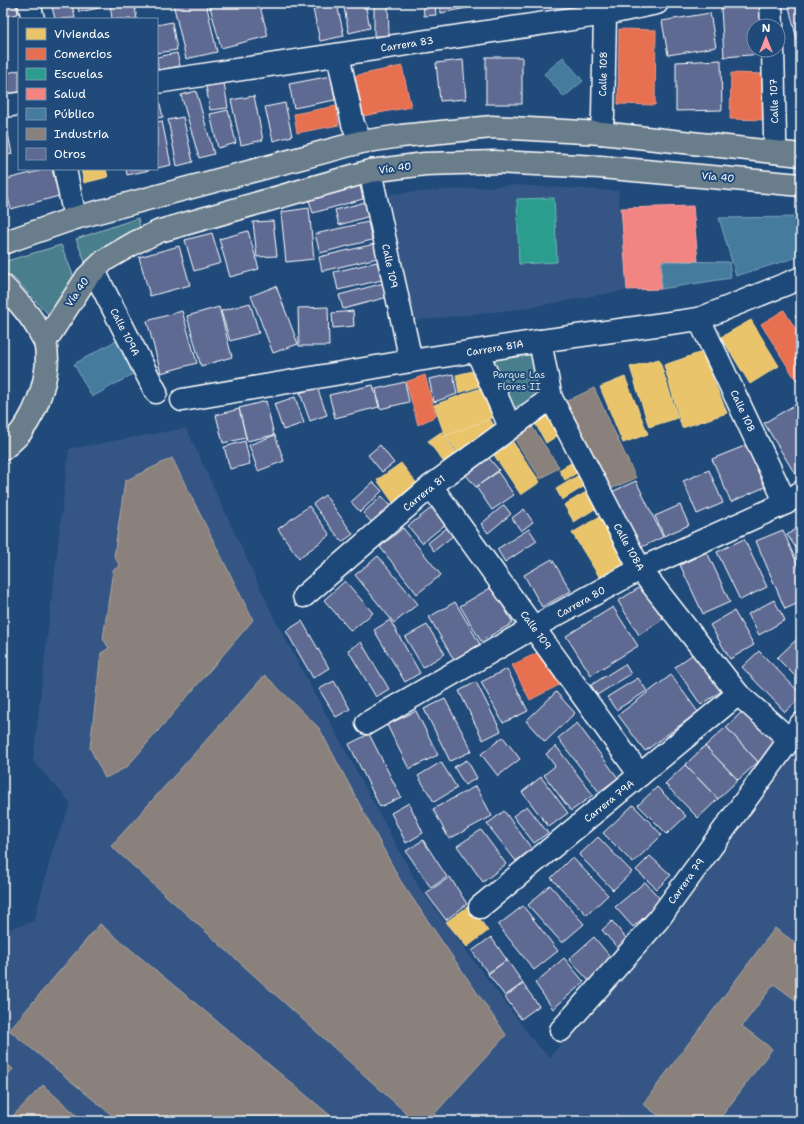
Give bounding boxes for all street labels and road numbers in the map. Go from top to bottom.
street label: Carrera 83 [380,33,434,55]
street label: Calle 108 [596,51,610,97]
street label: Calle 107 [767,79,781,123]
street label: Vía 40 [378,159,412,177]
street label: Vía 40 [701,169,735,185]
street label: Calle 109 [379,243,401,289]
street label: Vía 40 [62,275,92,309]
street label: Calle 109A [107,306,143,358]
street label: Carrera 81A [466,337,524,359]
street label: Calle 108 [728,388,758,434]
street label: Carrera 81 [400,472,448,514]
street label: Calle 108A [611,521,647,573]
street label: Carrera 80 [554,583,608,621]
street label: Calle 109 [518,608,554,652]
street label: Carrera 79A [581,777,637,825]
street label: Carrera 79 [665,856,707,906]

